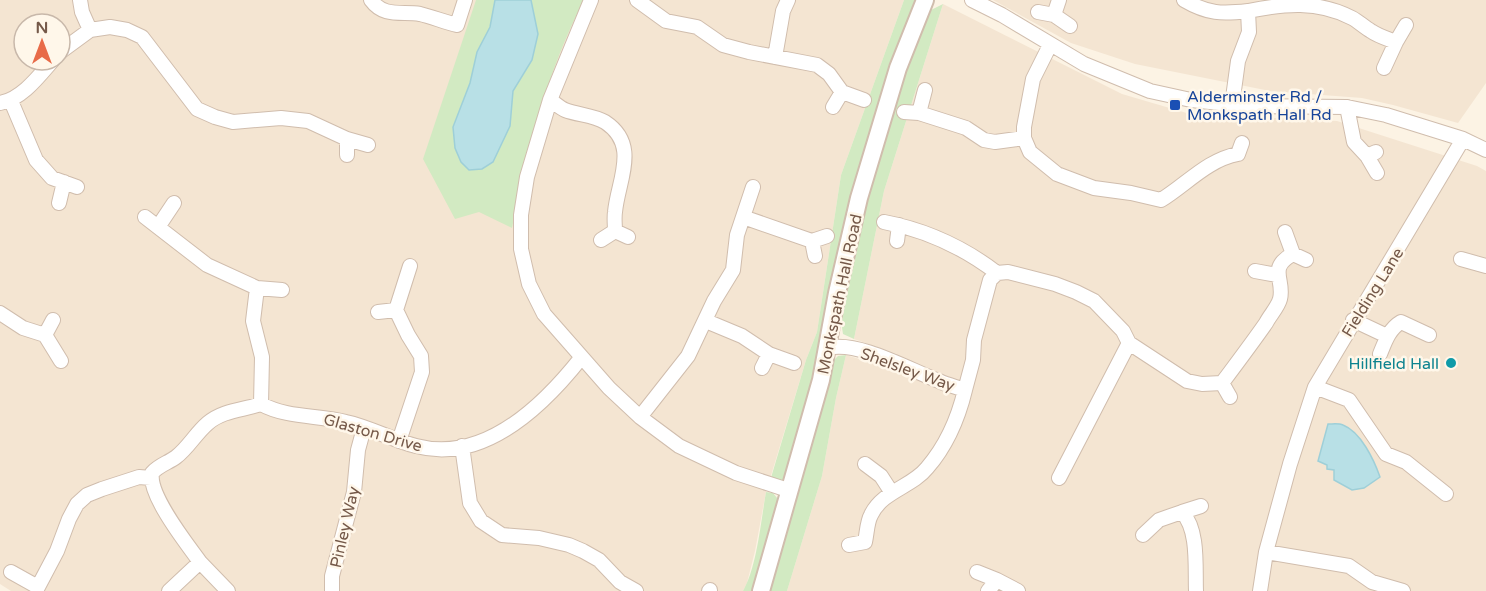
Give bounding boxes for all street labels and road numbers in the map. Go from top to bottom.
street label: Monkspath Hall Road [813,212,867,376]
street label: Fielding Lane [1337,244,1408,341]
street label: Shelsley Way [858,344,958,396]
street label: Glaston Drive [321,409,424,457]
street label: Pinley Way [326,484,364,570]

